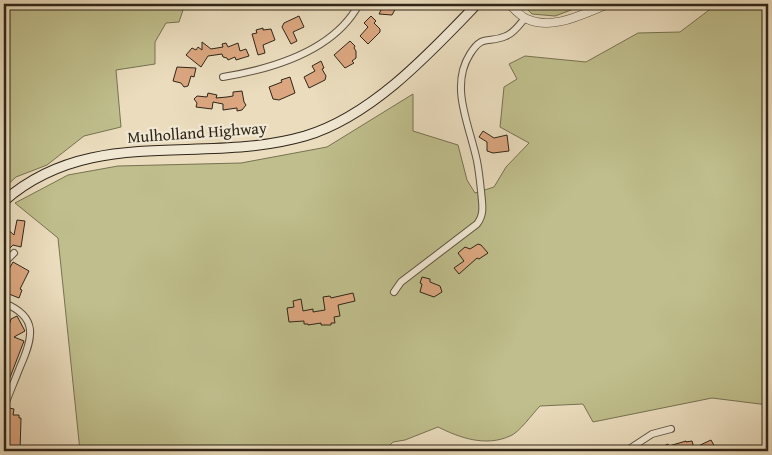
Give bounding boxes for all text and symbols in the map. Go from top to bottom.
street label: Mulholland Highway [126,115,268,149]

